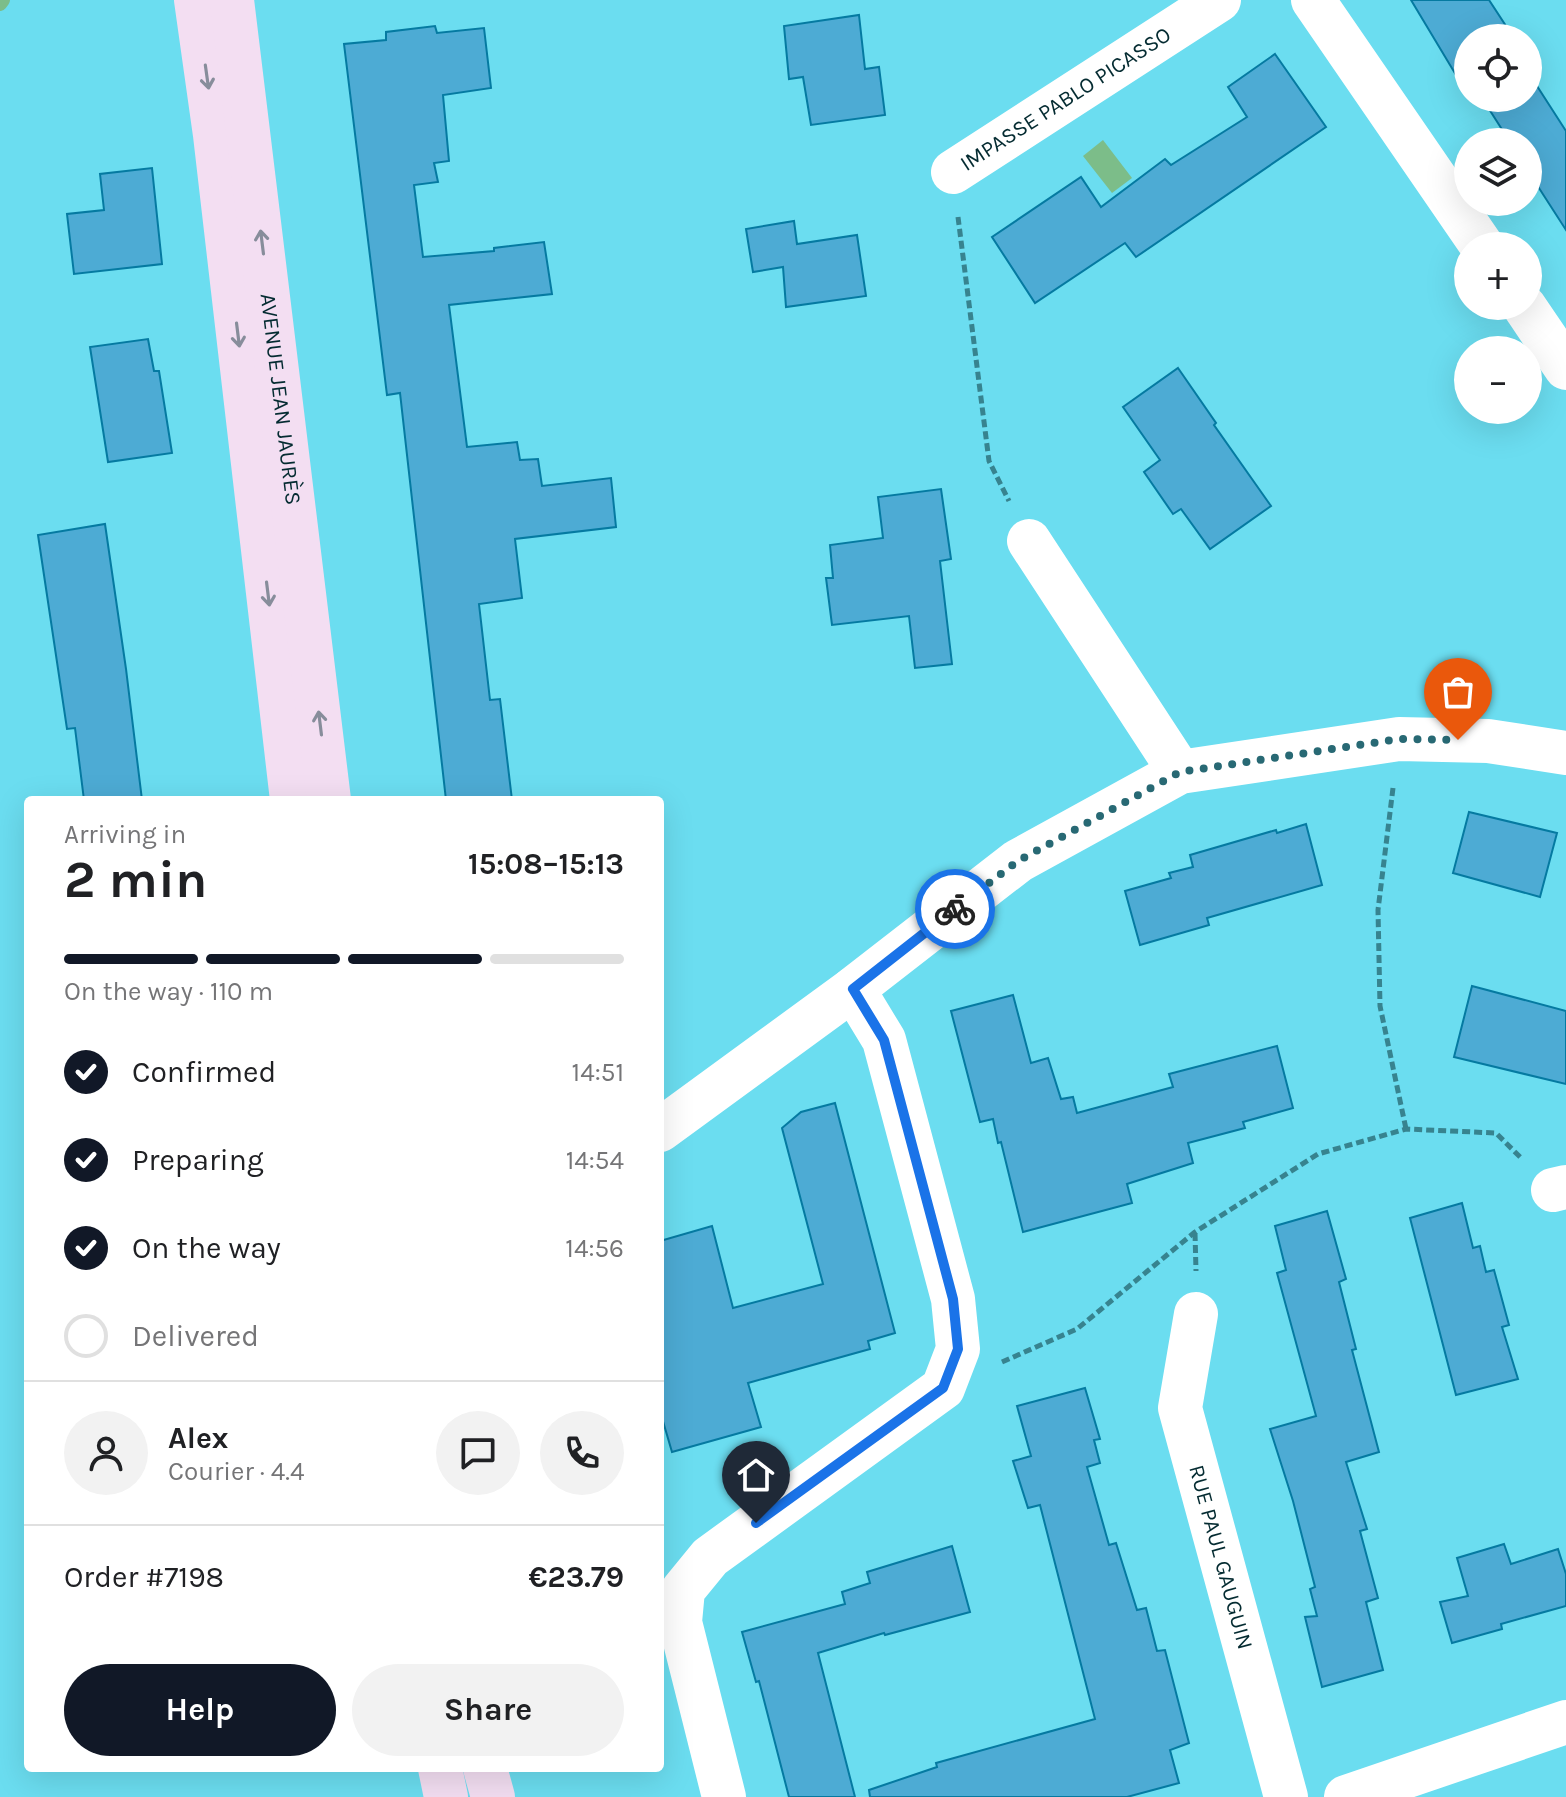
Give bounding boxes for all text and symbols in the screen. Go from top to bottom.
street label: IMPASSE PABLO PICASSO [955,22,1176,177]
map controls [1454,24,1542,424]
button: locate [1454,24,1542,112]
one-way arrow [200,64,215,89]
button: layers [1454,128,1542,216]
one-way arrow [254,230,269,255]
button: + [1454,232,1542,320]
street label: AVENUE JEAN JAURÈS [255,292,306,506]
one-way arrow [231,322,246,347]
button: − [1454,336,1542,424]
one-way arrow [261,580,276,606]
pin [1424,658,1492,740]
icon: bag [1436,670,1480,714]
one-way arrow [312,710,327,736]
text: Arriving in [64,819,186,850]
text: 15:08–15:13 [468,846,624,882]
text: 2 min [64,849,207,910]
courier [915,869,995,949]
icon: bike [933,887,977,931]
text: On the way · 110 m [64,976,273,1007]
icon: check [64,1050,108,1094]
text: Confirmed [132,1054,276,1090]
text: 14:51 [572,1057,624,1088]
icon: check [64,1138,108,1182]
text: Preparing [132,1142,264,1178]
text: 14:54 [566,1145,624,1176]
icon: check [64,1226,108,1270]
text: On the way [132,1230,281,1266]
text: 14:56 [565,1233,624,1264]
text: Delivered [132,1318,259,1354]
button: person [64,1411,148,1495]
button: chat [436,1411,520,1495]
button: phone [540,1411,624,1495]
text: Alex [168,1420,228,1456]
pin [722,1441,790,1523]
icon: home [734,1453,778,1497]
text: Courier · 4.4 [168,1456,304,1487]
street label: RUE PAUL GAUGUIN [1183,1462,1258,1652]
text: Order #7198 [64,1559,224,1595]
text: €23.79 [529,1559,624,1595]
button: Help [64,1664,336,1756]
button: Share [352,1664,624,1756]

